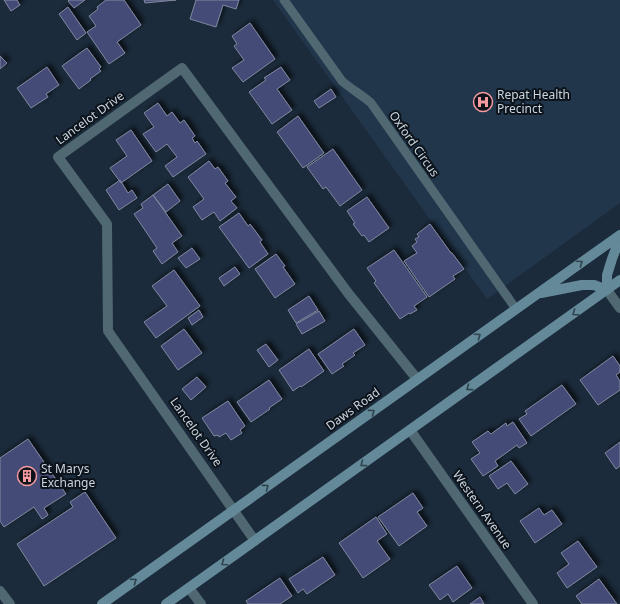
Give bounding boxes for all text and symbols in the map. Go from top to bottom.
place label: Repat Health Precinct [497,86,570,117]
street label: Lancelot Drive [52,87,127,148]
hospital icon: Repat Health Precinct [472,91,494,113]
street label: Oxford Circus [385,107,443,180]
one-way arrow [576,260,583,268]
one-way arrow [572,308,579,315]
one-way arrow [473,334,480,341]
street label: Daws Road [322,383,383,434]
one-way arrow [466,383,473,391]
street label: Lancelot Drive [166,394,227,470]
one-way arrow [367,410,374,417]
one-way arrow [361,459,368,466]
place label: St Marys Exchange [41,460,95,491]
building icon: St Marys Exchange [16,465,38,487]
street label: Western Avenue [449,467,516,553]
one-way arrow [262,485,269,492]
one-way arrow [221,558,228,565]
one-way arrow [129,579,136,586]

